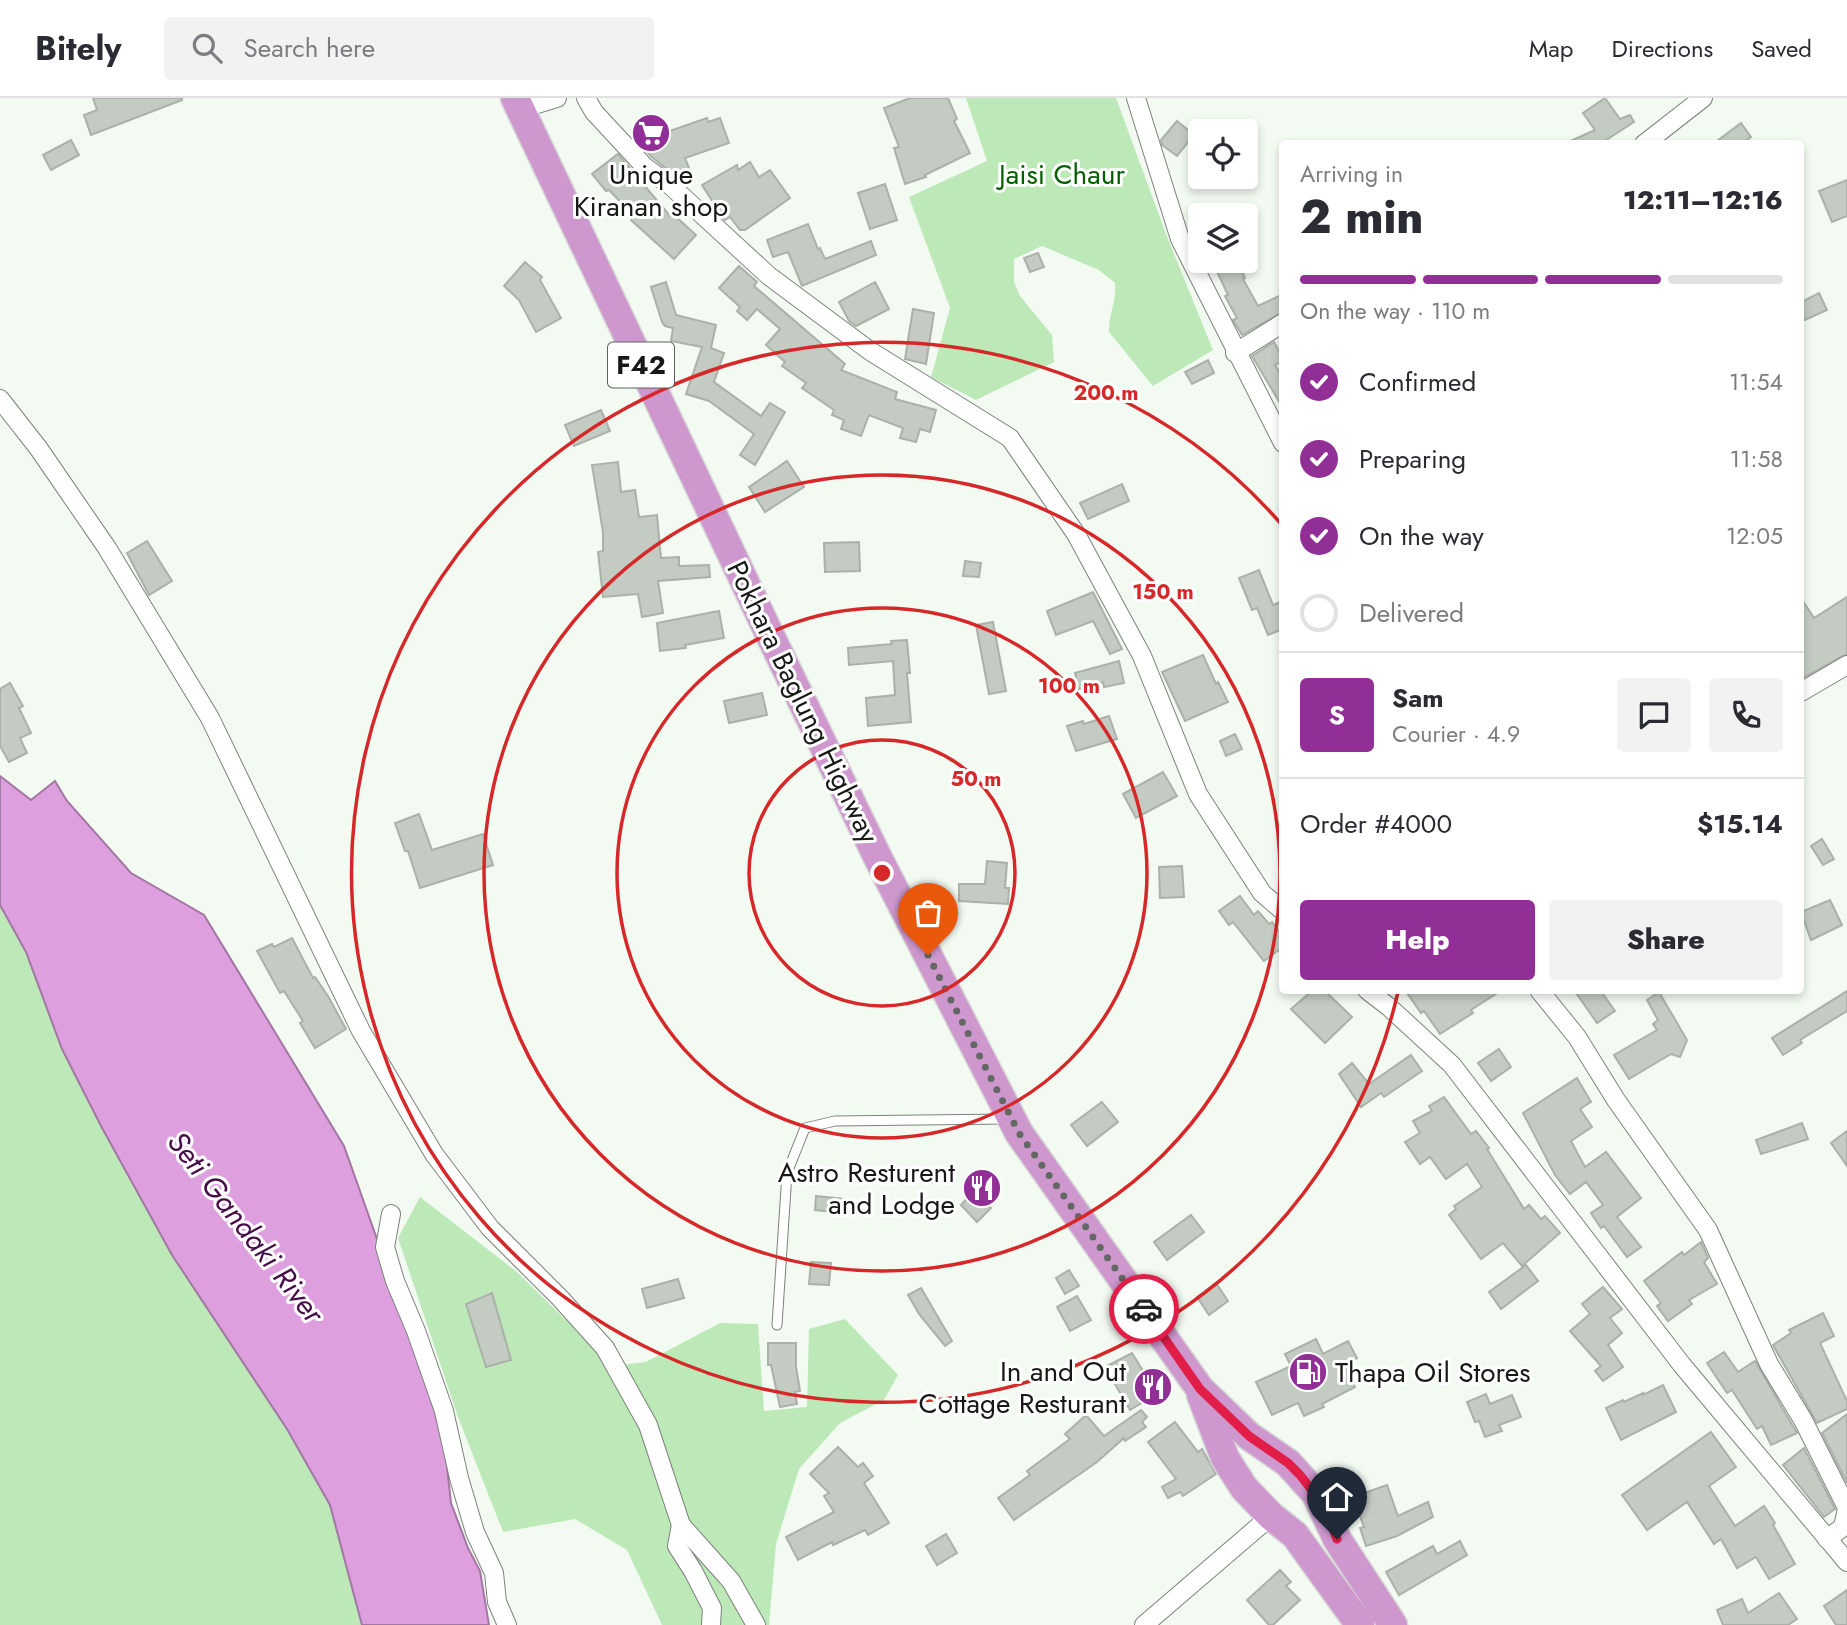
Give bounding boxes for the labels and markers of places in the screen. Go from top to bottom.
supermarket icon: Unique Kiranan shop [630,112,672,154]
place label: Unique Kiranan shop [574,154,728,227]
centre of rings [870,861,894,885]
pin [898,883,958,955]
place label: Astro Resturent and Lodge [778,1152,955,1225]
restaurant icon: Astro Resturent and Lodge [961,1167,1003,1209]
place label: In and Out Cottage Resturant [919,1351,1126,1424]
fuel station icon: Thapa Oil Stores [1287,1351,1329,1393]
place label: Thapa Oil Stores [1335,1352,1531,1393]
restaurant icon: In and Out Cottage Resturant [1132,1366,1174,1408]
pin [1307,1467,1367,1539]

